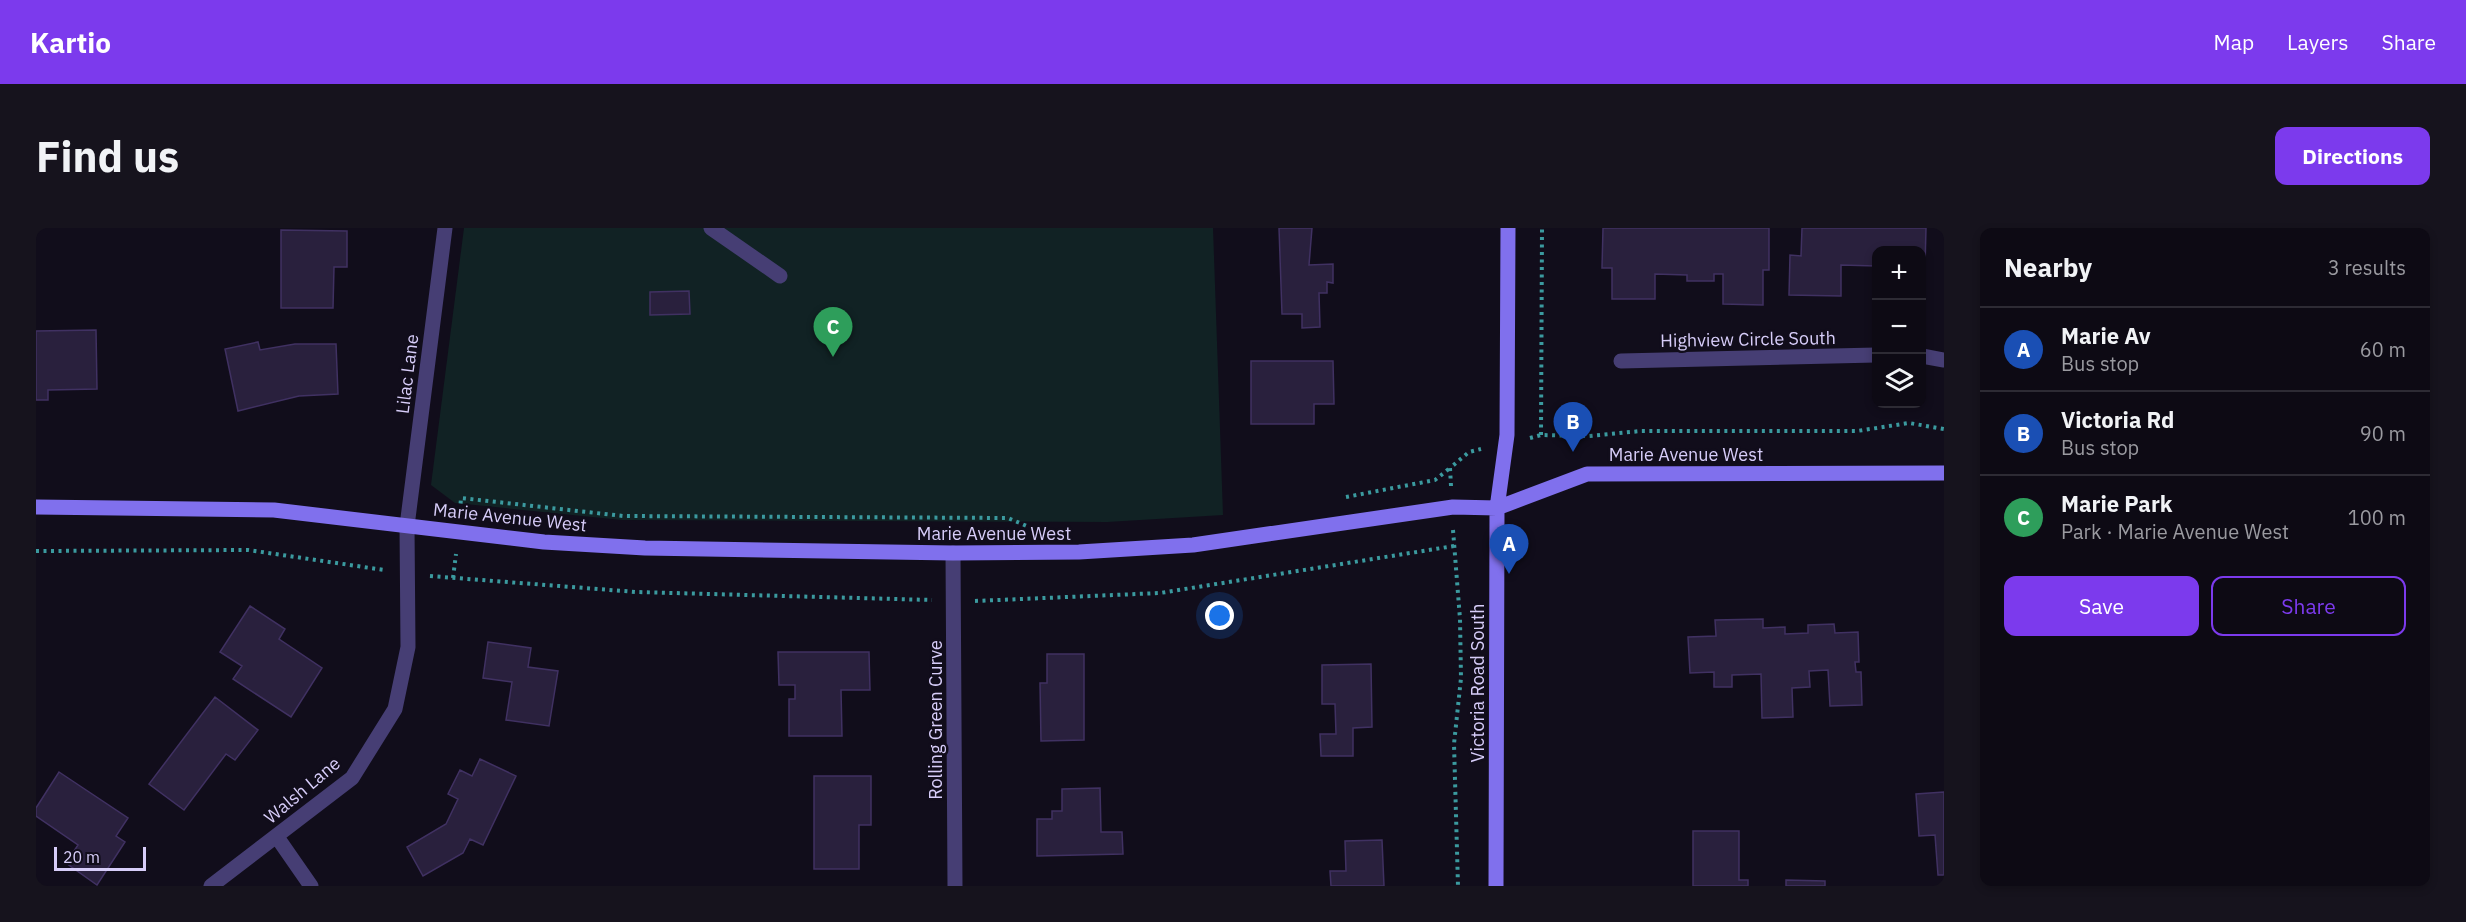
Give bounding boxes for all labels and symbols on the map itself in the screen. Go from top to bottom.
pin: C [814,308,852,357]
street label: Highview Circle South [1660,326,1836,352]
street label: Lilac Lane [391,333,423,415]
pin: B [1554,402,1592,452]
street label: Marie Avenue West [1609,443,1763,466]
street label: Marie Avenue West [432,497,588,537]
street label: Marie Avenue West [917,522,1071,545]
pin: A [1490,524,1528,574]
your location [1205,601,1234,630]
street label: Victoria Road South [1466,604,1489,762]
street label: Rolling Green Curve [924,640,947,800]
street label: Walsh Lane [259,751,345,828]
scale bar [54,844,146,872]

